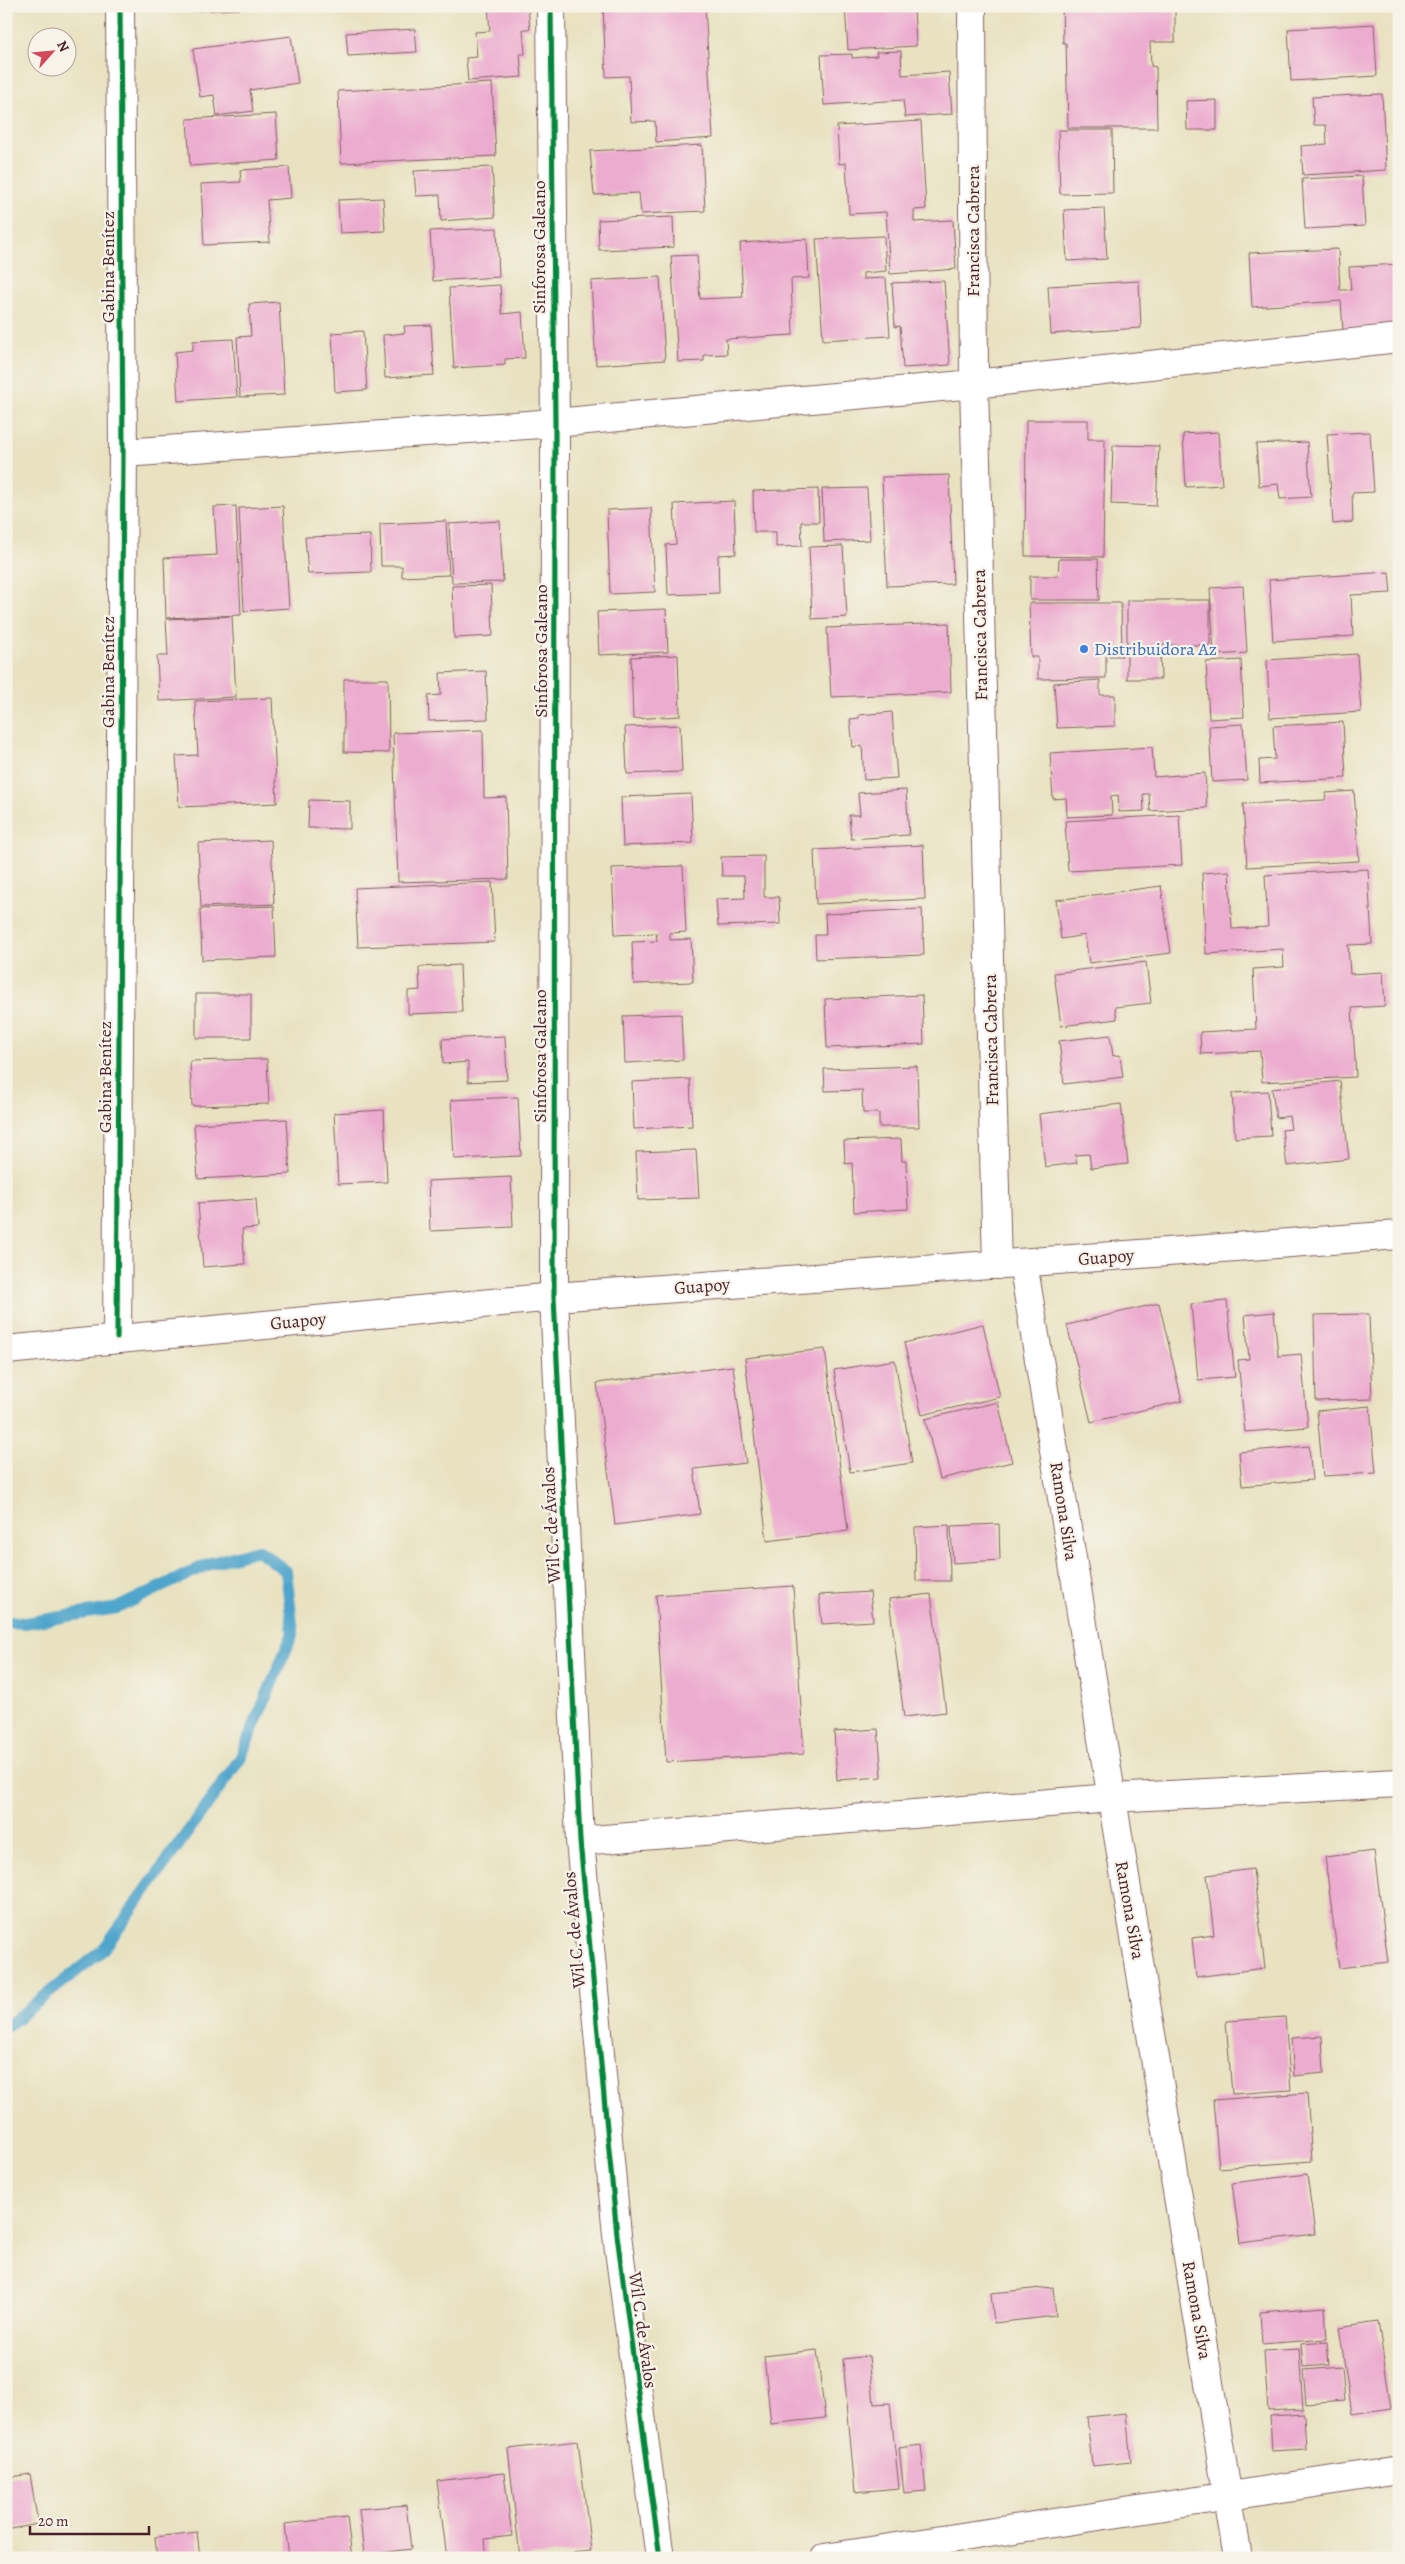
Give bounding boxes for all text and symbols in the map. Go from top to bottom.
north arrow [28,28,78,78]
text: N [52,37,74,55]
street label: Francisca Cabrera [961,164,985,297]
street label: Sinforosa Galeano [527,180,551,314]
street label: Gabina Benítez [96,211,120,323]
street label: Francisca Cabrera [967,568,993,701]
street label: Sinforosa Galeano [529,584,553,718]
street label: Gabina Benítez [96,616,120,728]
place label: Distribuidora Az [1094,637,1217,661]
marker: Distribuidora Az [1078,643,1090,655]
street label: Francisca Cabrera [978,973,1004,1106]
street label: Sinforosa Galeano [528,989,552,1123]
street label: Gabina Benítez [93,1021,117,1133]
street label: Guapoy [1077,1243,1136,1271]
street label: Guapoy [673,1272,732,1300]
street label: Guapoy [269,1307,328,1335]
street label: Ramona Silva [1044,1460,1084,1563]
street label: Wil C. de Ávalos [536,1466,566,1585]
street label: Ramona Silva [1110,1859,1151,1962]
street label: Wil C. de Ávalos [557,1871,591,1990]
street label: Ramona Silva [1177,2259,1218,2362]
street label: Wil C. de Ávalos [623,2269,663,2390]
scale bar [30,2504,149,2536]
text: 20 m [38,2511,69,2531]

